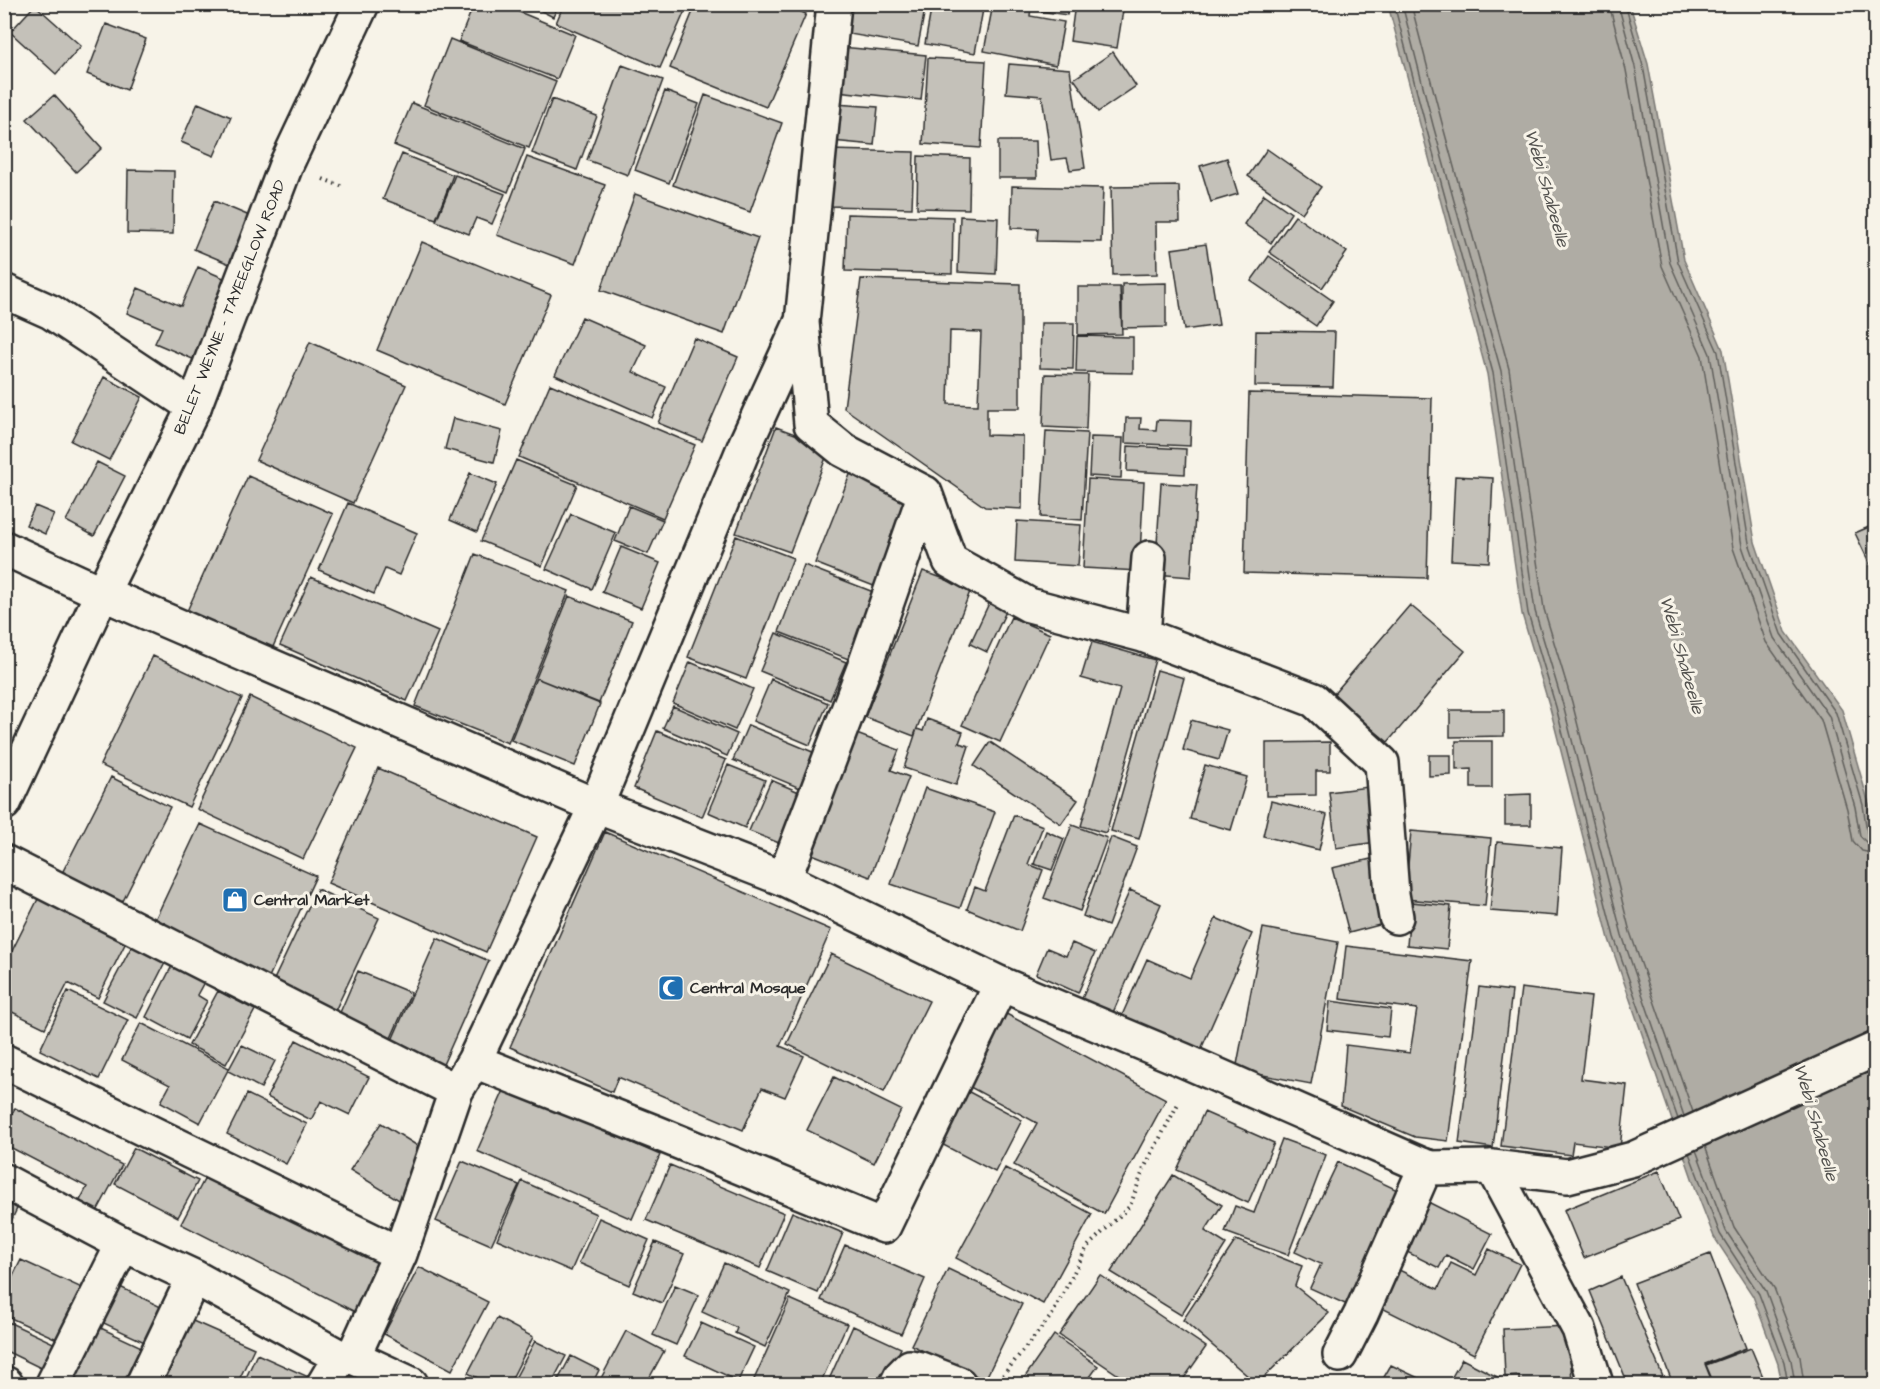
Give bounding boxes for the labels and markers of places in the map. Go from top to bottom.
shop icon: Central Market [220,885,250,915]
place label: Central Market [254,889,370,911]
mosque icon: Central Mosque [656,973,686,1003]
place label: Central Mosque [690,977,806,999]

